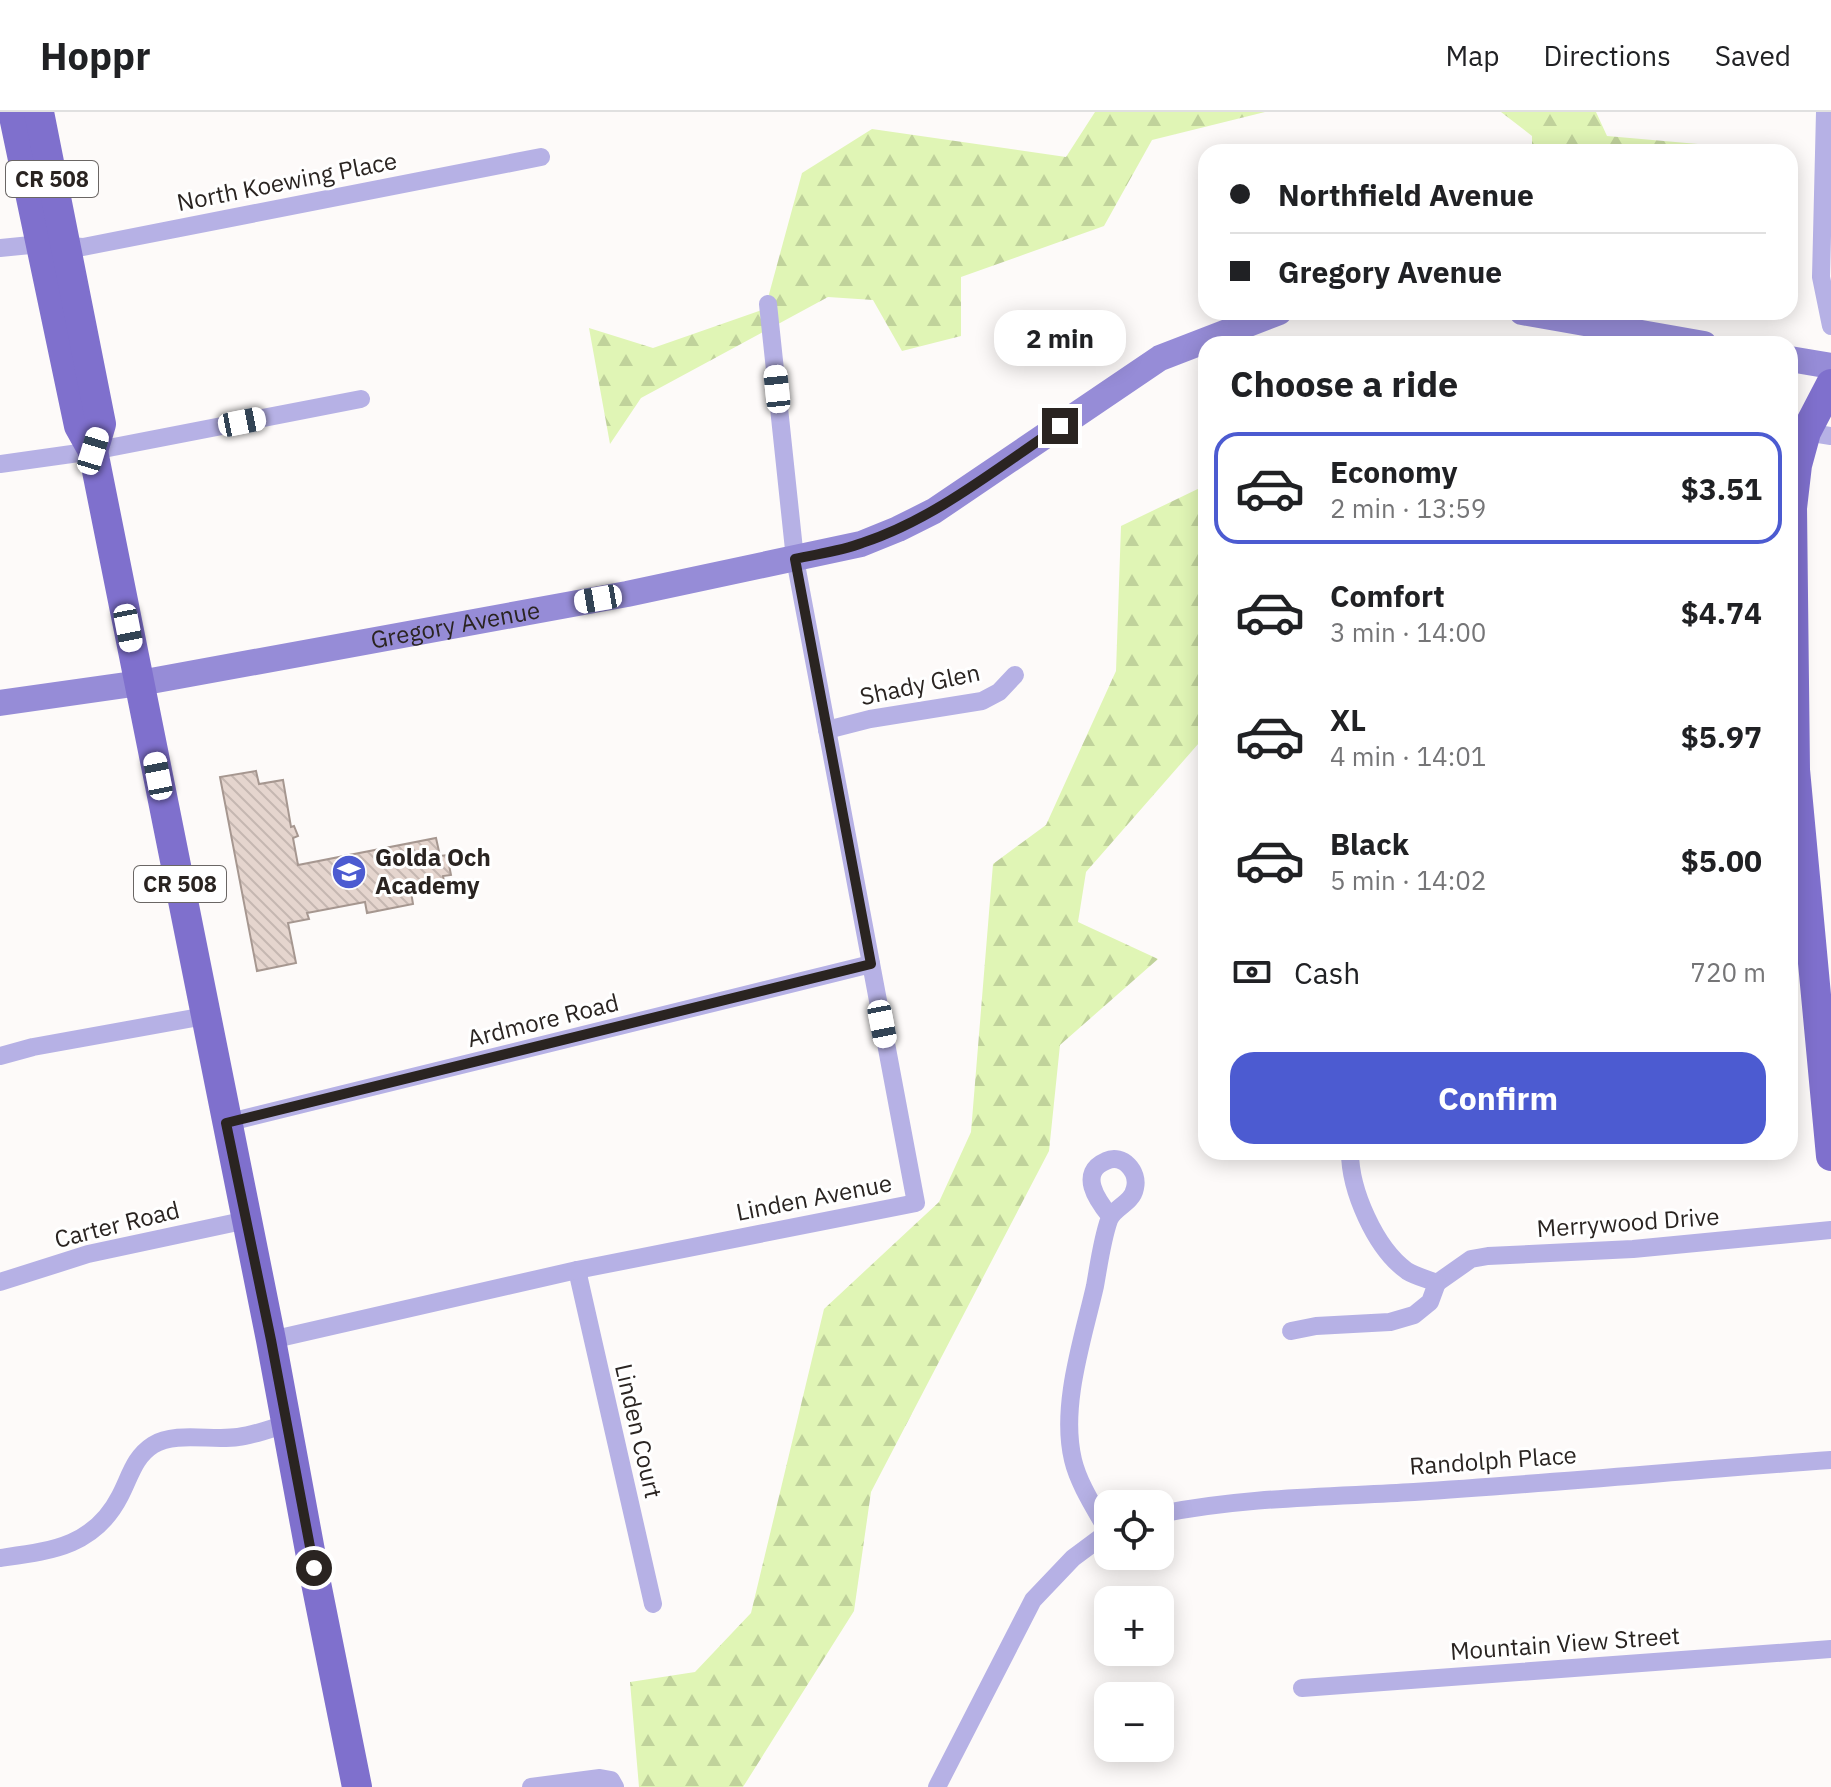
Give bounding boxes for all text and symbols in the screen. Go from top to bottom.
text: Hoppr [40,31,151,80]
text: Map [1445,37,1499,74]
text: Directions [1543,37,1671,74]
text: Saved [1715,37,1791,74]
street label: North Koewing Place [174,144,400,218]
road number: CR 508 [6,161,98,197]
text: Northfield Avenue [1278,175,1534,214]
text: Gregory Avenue [1278,252,1502,291]
callout: 2 min [994,310,1126,366]
text: 2 min [1026,321,1094,355]
text: Choose a ride [1230,360,1458,407]
car [763,364,791,414]
car [216,406,268,438]
route end [1042,408,1078,444]
car [75,425,111,477]
icon: car [1234,452,1306,524]
text: Economy [1330,452,1458,491]
text: $3.51 [1681,469,1762,508]
text: 2 min · 13:59 [1330,491,1486,525]
icon: car [1234,576,1306,648]
text: Comfort [1330,576,1445,615]
car [572,583,624,615]
street label: Gregory Avenue [368,593,542,656]
text: $4.74 [1681,593,1762,632]
car [112,602,144,654]
text: 3 min · 14:00 [1330,615,1486,649]
street label: Shady Glen [857,656,983,712]
icon: car [1234,700,1306,772]
text: XL [1330,700,1366,739]
text: $5.97 [1681,717,1762,756]
text: 4 min · 14:01 [1330,739,1486,773]
car [142,750,174,802]
icon: car [1234,824,1306,896]
text: Black [1330,824,1409,863]
place label: Golda Och Academy [375,841,491,901]
text: $5.00 [1681,841,1762,880]
school or university icon: Golda Och Academy [330,853,368,891]
text: 5 min · 14:02 [1330,863,1486,897]
road number: CR 508 [134,866,226,902]
icon: cash [1230,950,1274,994]
text: Cash [1294,953,1360,992]
text: 720 m [1690,955,1766,989]
street label: Ardmore Road [464,986,622,1054]
car [866,998,898,1050]
button: Confirm [1230,1052,1766,1144]
street label: Linden Avenue [733,1166,895,1228]
street label: Carter Road [51,1193,183,1255]
street label: Merrywood Drive [1536,1200,1720,1244]
street label: Linden Court [608,1360,670,1501]
street label: Randolph Place [1408,1438,1578,1482]
map controls [1094,1490,1174,1762]
button: locate [1094,1490,1174,1570]
route start [296,1550,332,1586]
button: + [1094,1586,1174,1666]
street label: Mountain View Street [1449,1619,1681,1667]
button: − [1094,1682,1174,1762]

